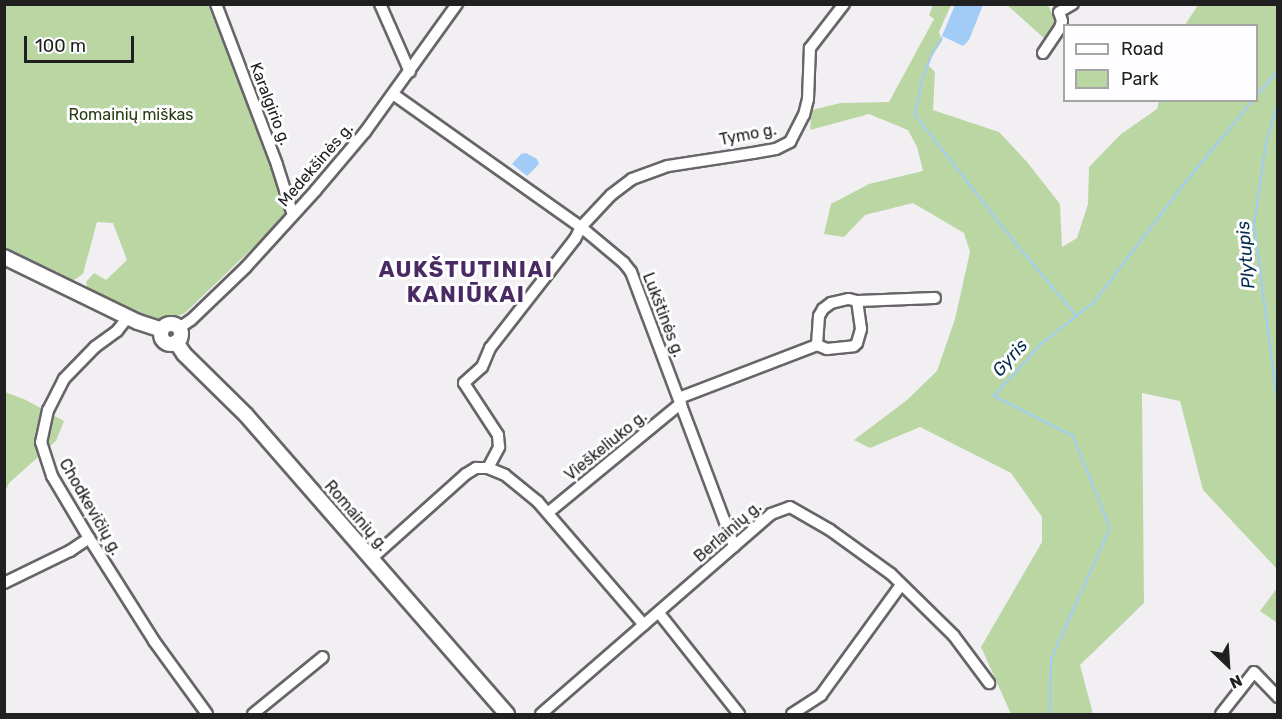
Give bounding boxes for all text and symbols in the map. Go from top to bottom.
scale bar [27,24,136,62]
legend [1063,24,1258,102]
text: 100 m [35,35,86,57]
text: Road [1121,38,1164,60]
street label: Karalgirio g. [245,60,295,148]
text: Park [1121,68,1158,90]
park label: Romainių miškas [69,105,193,125]
street label: Medekšinės g. [274,119,358,211]
street label: Tymo g. [718,120,778,150]
water label: Plytupis [1232,220,1260,290]
district label: AUKŠTUTINIAI KANIŪKAI [379,256,553,308]
street label: Lukštinės g. [638,270,688,360]
water label: Gyris [988,335,1032,381]
street label: Vieškeliuko g. [561,407,651,485]
street label: Chodkevičių g. [55,455,125,559]
street label: Romainių g. [320,477,392,555]
street label: Berlainių g. [690,498,766,566]
north arrow [1198,635,1258,695]
text: N [1227,671,1245,693]

